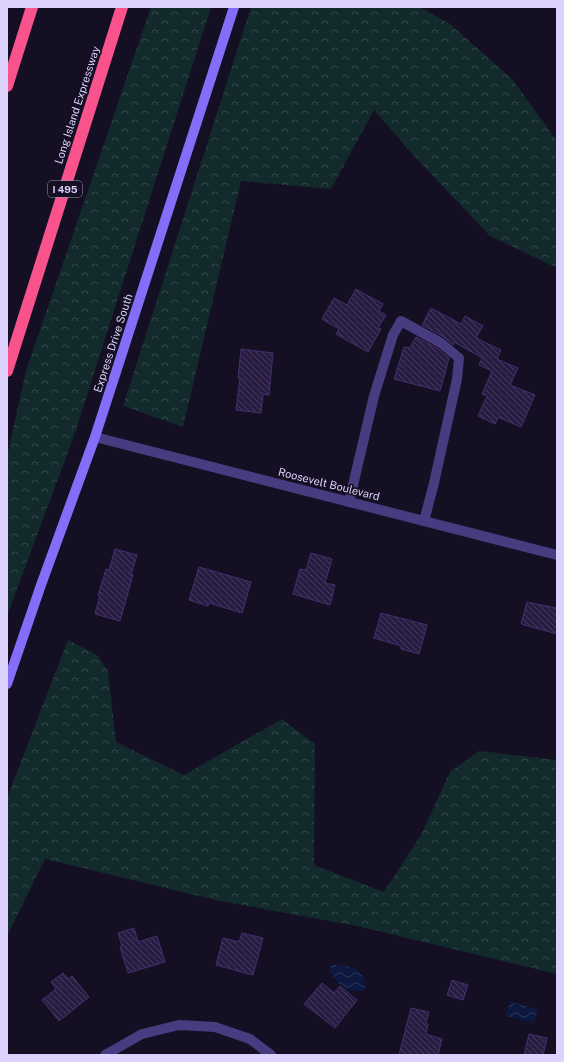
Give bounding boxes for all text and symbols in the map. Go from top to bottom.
street label: Long Island Expressway [52,45,102,165]
road number: I 495 [48,181,82,197]
street label: Express Drive South [91,292,135,394]
street label: Roosevelt Boulevard [277,466,381,502]

